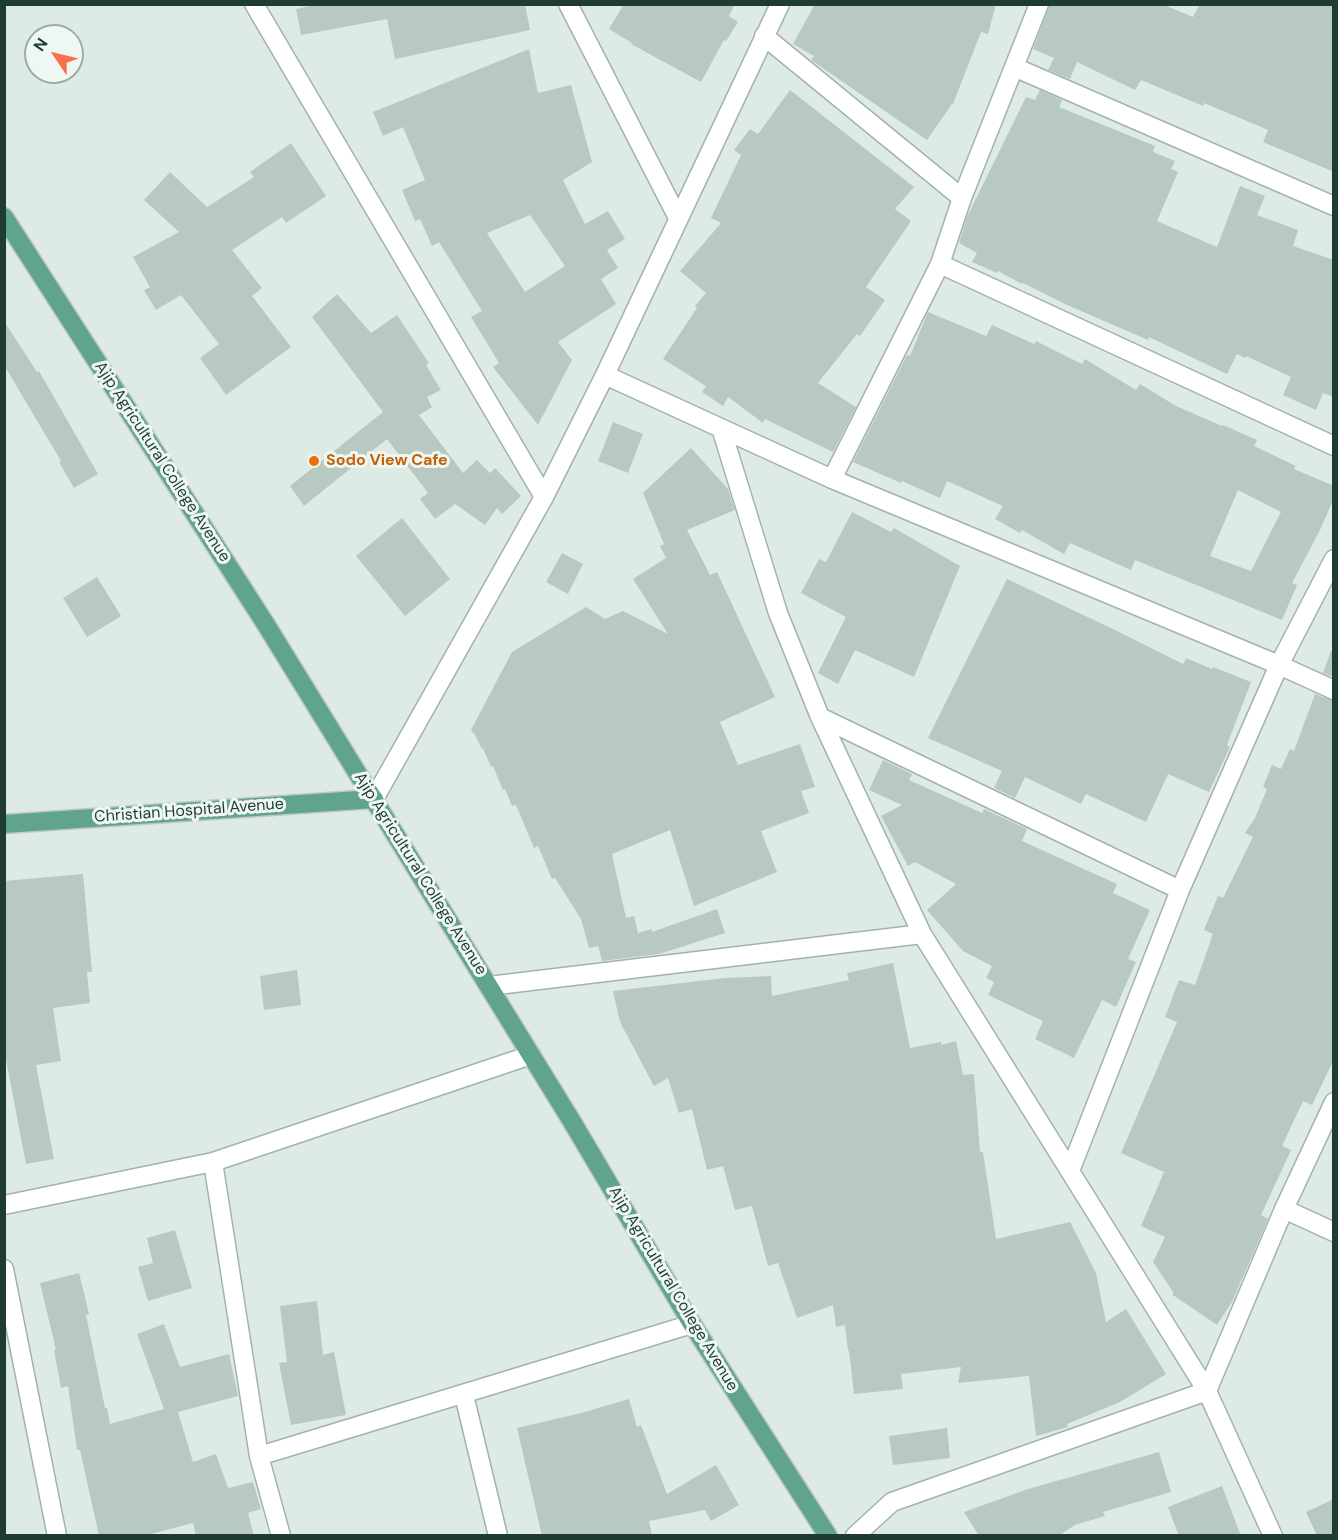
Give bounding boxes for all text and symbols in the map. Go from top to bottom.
north arrow [24,24,84,84]
text: N [29,34,52,55]
street label: Ajip Agricultural College Avenue [90,358,234,566]
place label: Sodo View Cafe [326,451,448,471]
marker: Sodo View Cafe [307,454,321,468]
street label: Ajip Agricultural College Avenue [350,769,490,979]
street label: Christian Hospital Avenue [94,795,284,827]
street label: Ajip Agricultural College Avenue [604,1183,742,1395]

